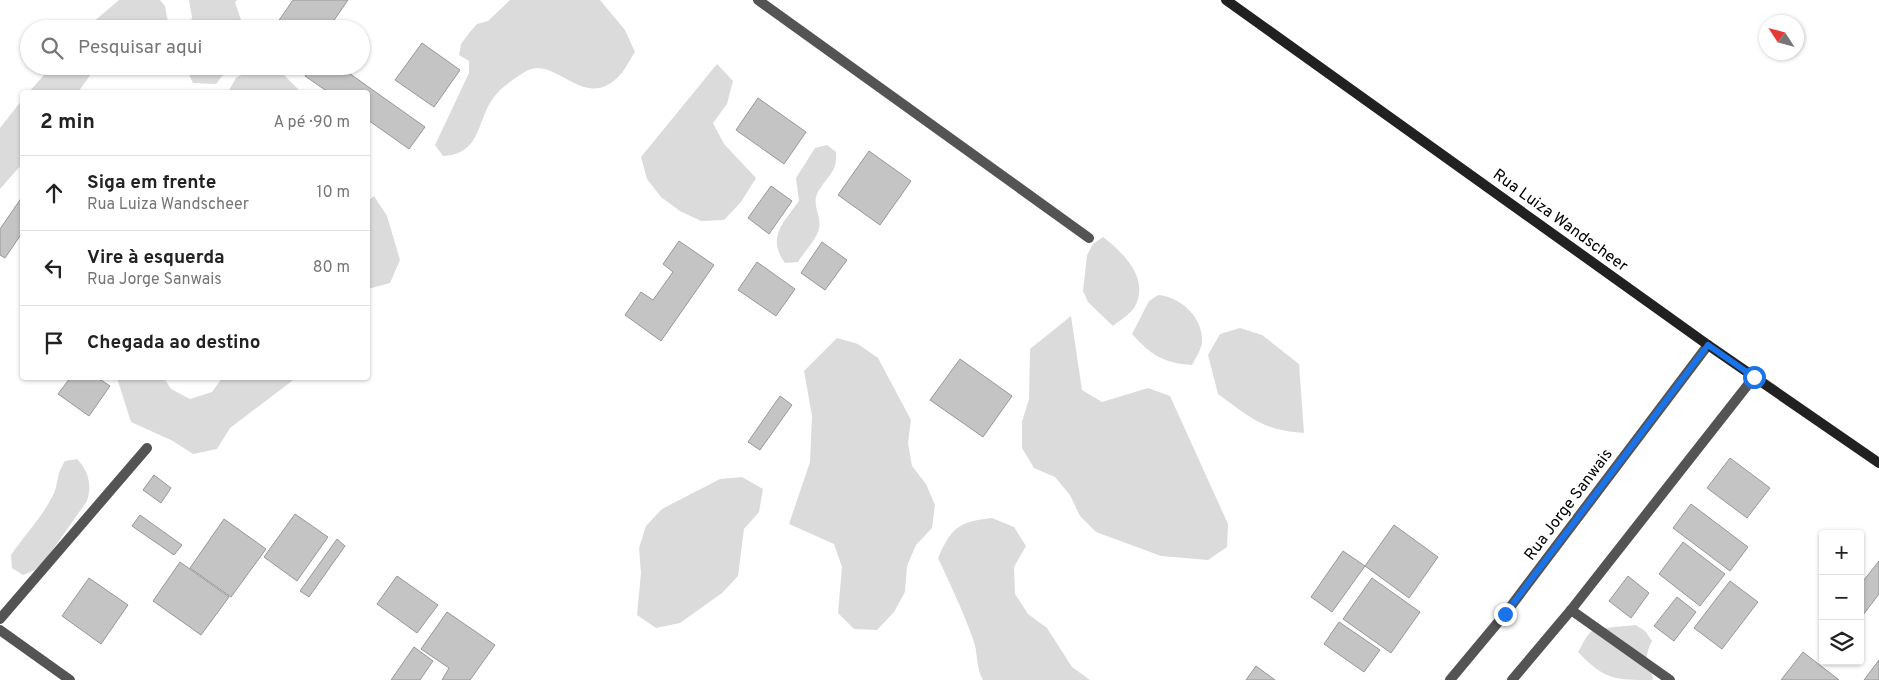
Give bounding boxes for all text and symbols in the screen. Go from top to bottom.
north arrow [1759,15,1804,60]
search box [20,20,370,75]
icon: search [38,34,66,62]
text: Pesquisar aqui [78,36,202,60]
text: 2 min [40,109,95,136]
text: A pé · 90 m [274,113,350,133]
street label: Rua Luiza Wandscheer [1489,165,1631,277]
text: Siga em frente [87,171,216,195]
icon: ahead [40,179,68,207]
text: 10 m [316,183,350,203]
text: Rua Luiza Wandscheer [87,195,249,215]
text: Vire à esquerda [87,246,225,270]
icon: left [40,254,68,282]
text: 80 m [313,258,350,278]
text: Rua Jorge Sanwais [87,270,222,290]
icon: arrive [40,329,68,357]
text: Chegada ao destino [87,331,261,355]
route start [1743,366,1766,389]
street label: Rua Jorge Sanwais [1520,445,1618,565]
map controls [1819,530,1864,665]
button: + [1819,530,1864,575]
button: − [1819,575,1864,620]
route end [1494,603,1517,626]
button: layers [1819,620,1864,665]

